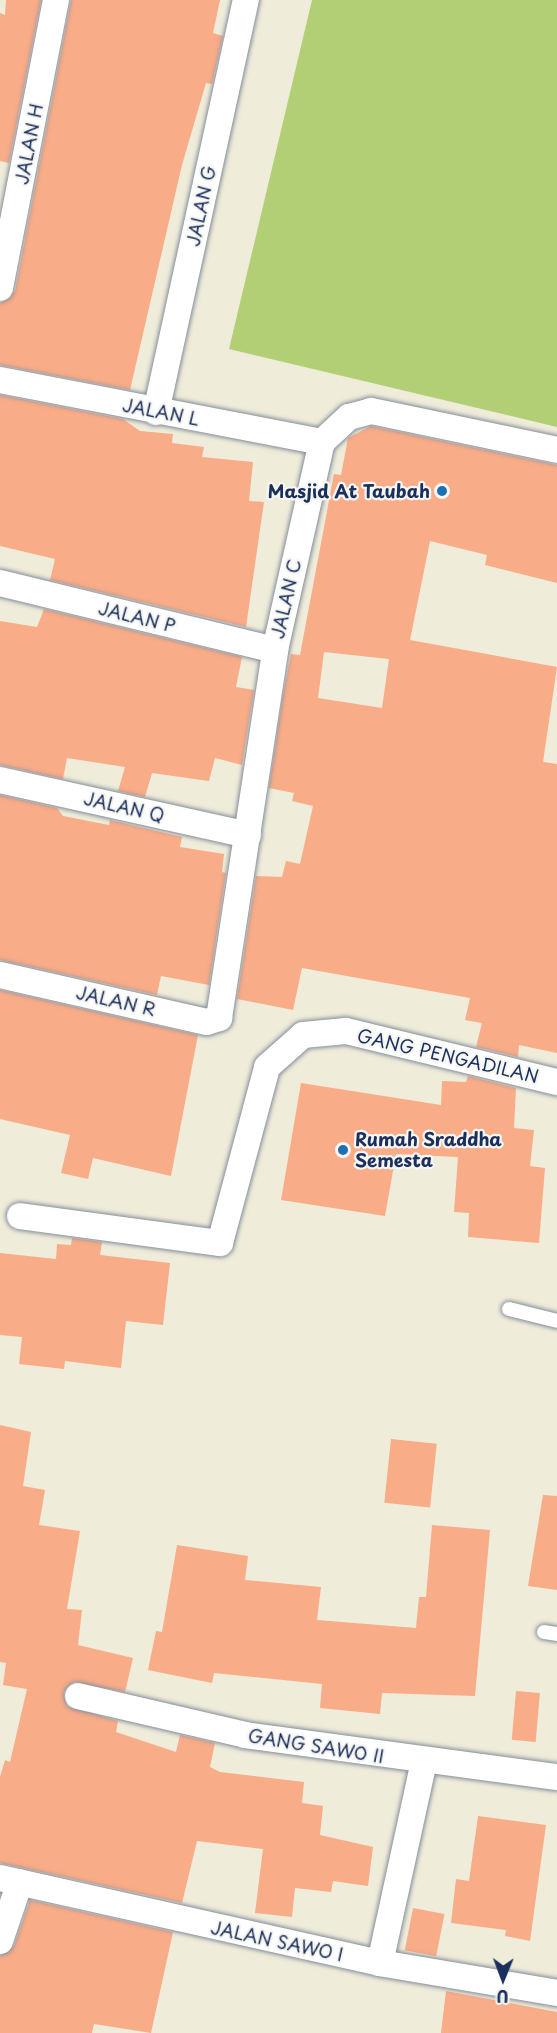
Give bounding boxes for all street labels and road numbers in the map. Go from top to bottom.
street label: JALAN H [11,102,47,186]
street label: JALAN G [182,164,220,248]
street label: JALAN L [121,394,201,430]
street label: JALAN C [266,557,306,641]
street label: JALAN P [96,597,178,637]
street label: JALAN Q [82,787,166,827]
street label: JALAN R [74,981,158,1021]
street label: GANG PENGADILAN [354,1024,542,1088]
street label: GANG SAWO II [246,1724,386,1768]
street label: JALAN SAWO I [208,1916,346,1966]

